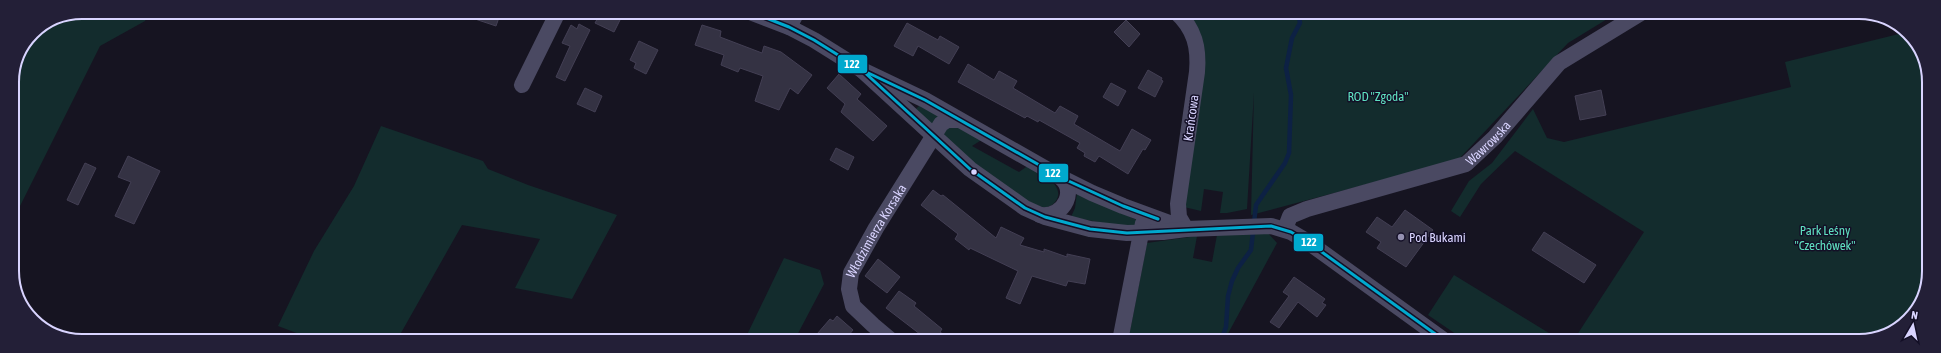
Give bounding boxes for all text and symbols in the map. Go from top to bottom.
line badge: 122 [837,54,868,74]
text: 122 [844,58,860,70]
park label: ROD "Zgoda" [1348,89,1409,104]
street label: Krańcowa [1180,94,1202,142]
street label: Wawrowska [1462,118,1513,168]
line badge: 122 [1038,163,1069,183]
unlabelled marker [969,167,979,177]
text: 122 [1045,167,1061,179]
street label: Włodzimierza Korsaka [843,181,909,280]
park label: Park Leśny "Czechówek" [1794,223,1856,253]
place label: Pod Bukami [1409,230,1466,245]
marker: Pod Bukami [1396,232,1406,242]
line badge: 122 [1293,233,1324,252]
text: 122 [1301,236,1317,248]
north arrow [1893,305,1933,345]
text: N [1910,309,1919,322]

